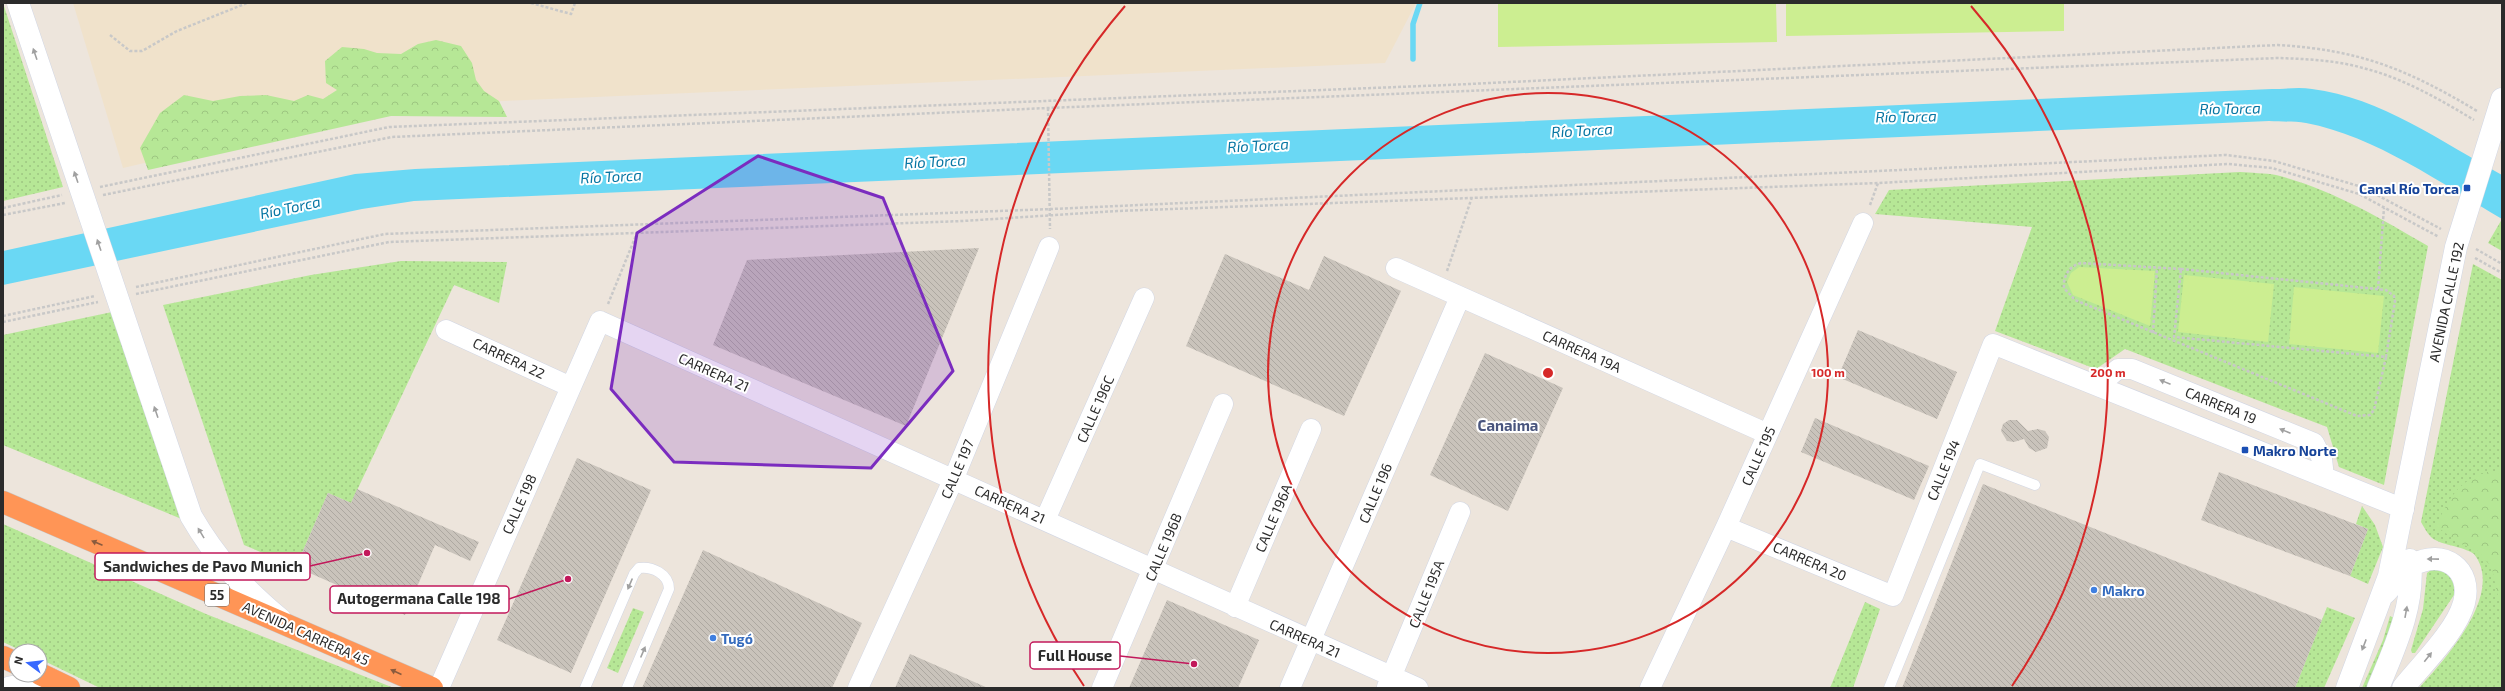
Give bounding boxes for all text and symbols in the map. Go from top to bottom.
one-way arrow [32,47,38,59]
water label: Río Torca [2199,98,2261,118]
water label: Río Torca [1875,106,1937,126]
water label: Río Torca [1551,119,1613,141]
water label: Río Torca [1227,134,1289,156]
water label: Río Torca [904,150,966,172]
water label: Río Torca [580,165,642,187]
one-way arrow [73,171,79,183]
place label: Canal Río Torca [2359,180,2459,197]
marker: Canal Río Torca [2462,183,2472,193]
water label: Río Torca [258,192,322,222]
one-way arrow [96,239,102,251]
street label: AVENIDA CALLE 192 [2425,240,2467,364]
street label: CARRERA 19A [1540,326,1624,376]
street label: CARRERA 22 [470,334,548,382]
street label: CARRERA 21 [676,349,752,395]
text: 100 m [1811,365,1845,379]
text: 200 m [2090,365,2126,379]
centre of rings [1541,366,1555,380]
street label: CALLE 196C [1073,373,1117,445]
one-way arrow [2158,379,2170,385]
street label: CARRERA 19 [2183,383,2259,427]
one-way arrow [152,405,158,417]
district label: Canaima [1478,416,1538,434]
street label: CALLE 195 [1737,424,1779,488]
one-way arrow [2279,427,2291,433]
street label: CALLE 197 [937,437,977,501]
street label: CALLE 194 [1923,437,1963,503]
place label: Makro Norte [2253,442,2337,459]
marker: Makro Norte [2240,445,2250,455]
street label: CALLE 196 [1355,460,1395,526]
street label: CALLE 198 [498,471,540,537]
street label: CARRERA 21 [972,481,1048,527]
street label: CALLE 196A [1251,481,1295,555]
street label: CALLE 196B [1141,510,1185,584]
one-way arrow [198,527,205,539]
street label: CARRERA 20 [1771,538,1849,584]
one-way arrow [90,539,102,545]
callout: Sandwiches de Pavo Munich [95,553,310,580]
one-way arrow [2427,556,2440,562]
text: Sandwiches de Pavo Munich [103,557,303,575]
street label: CALLE 195A [1405,557,1447,630]
one-way arrow [627,578,633,590]
place label: Makro [2102,582,2145,599]
road number: 55 [205,584,229,606]
marker: Makro [2089,585,2099,595]
callout: Autogermana Calle 198 [330,586,509,613]
text: Autogermana Calle 198 [337,589,501,607]
street label: AVENIDA CARRERA 45 [240,597,372,669]
one-way arrow [2403,606,2409,618]
street label: CARRERA 21 [1267,615,1343,661]
place label: Tugó [721,630,753,647]
marker: Tugó [708,633,718,643]
one-way arrow [2361,640,2367,652]
callout: Full House [1030,642,1120,669]
north arrow [8,643,48,683]
one-way arrow [639,646,646,658]
text: Full House [1038,646,1112,664]
one-way arrow [2423,652,2432,663]
text: N [11,655,25,666]
one-way arrow [390,669,401,675]

